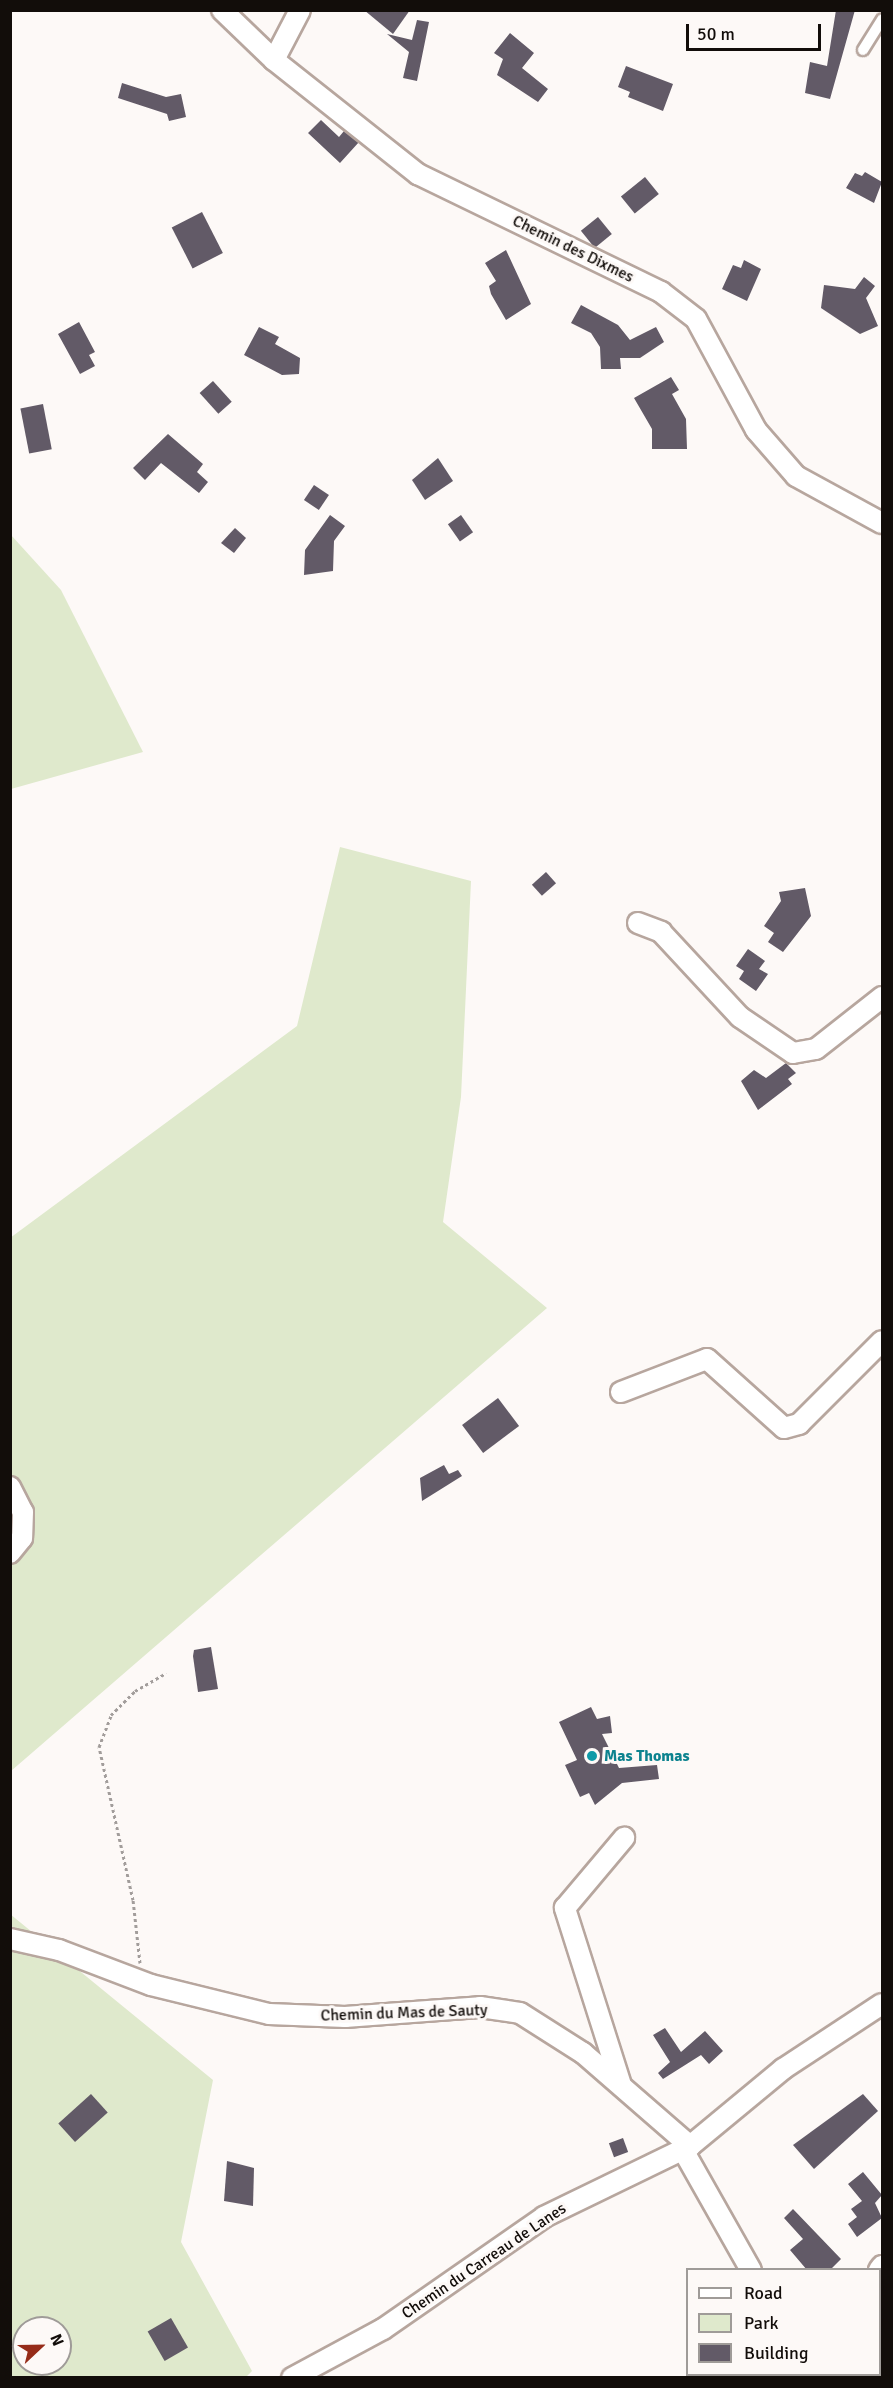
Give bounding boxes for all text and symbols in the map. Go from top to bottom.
scale bar [689,12,824,50]
text: 50 m [697,23,735,45]
street label: Chemin des Dixmes [509,211,637,287]
place label: Mas Thomas [604,1746,690,1766]
marker: Mas Thomas [585,1749,599,1763]
street label: Chemin du Mas de Sauty [320,2000,488,2026]
street label: Chemin du Carreau de Lanes [398,2199,570,2323]
legend [686,2268,881,2376]
text: Road [744,2282,783,2304]
text: Park [744,2312,779,2334]
north arrow [12,2316,72,2376]
text: N [45,2331,68,2349]
text: Building [744,2342,808,2364]

